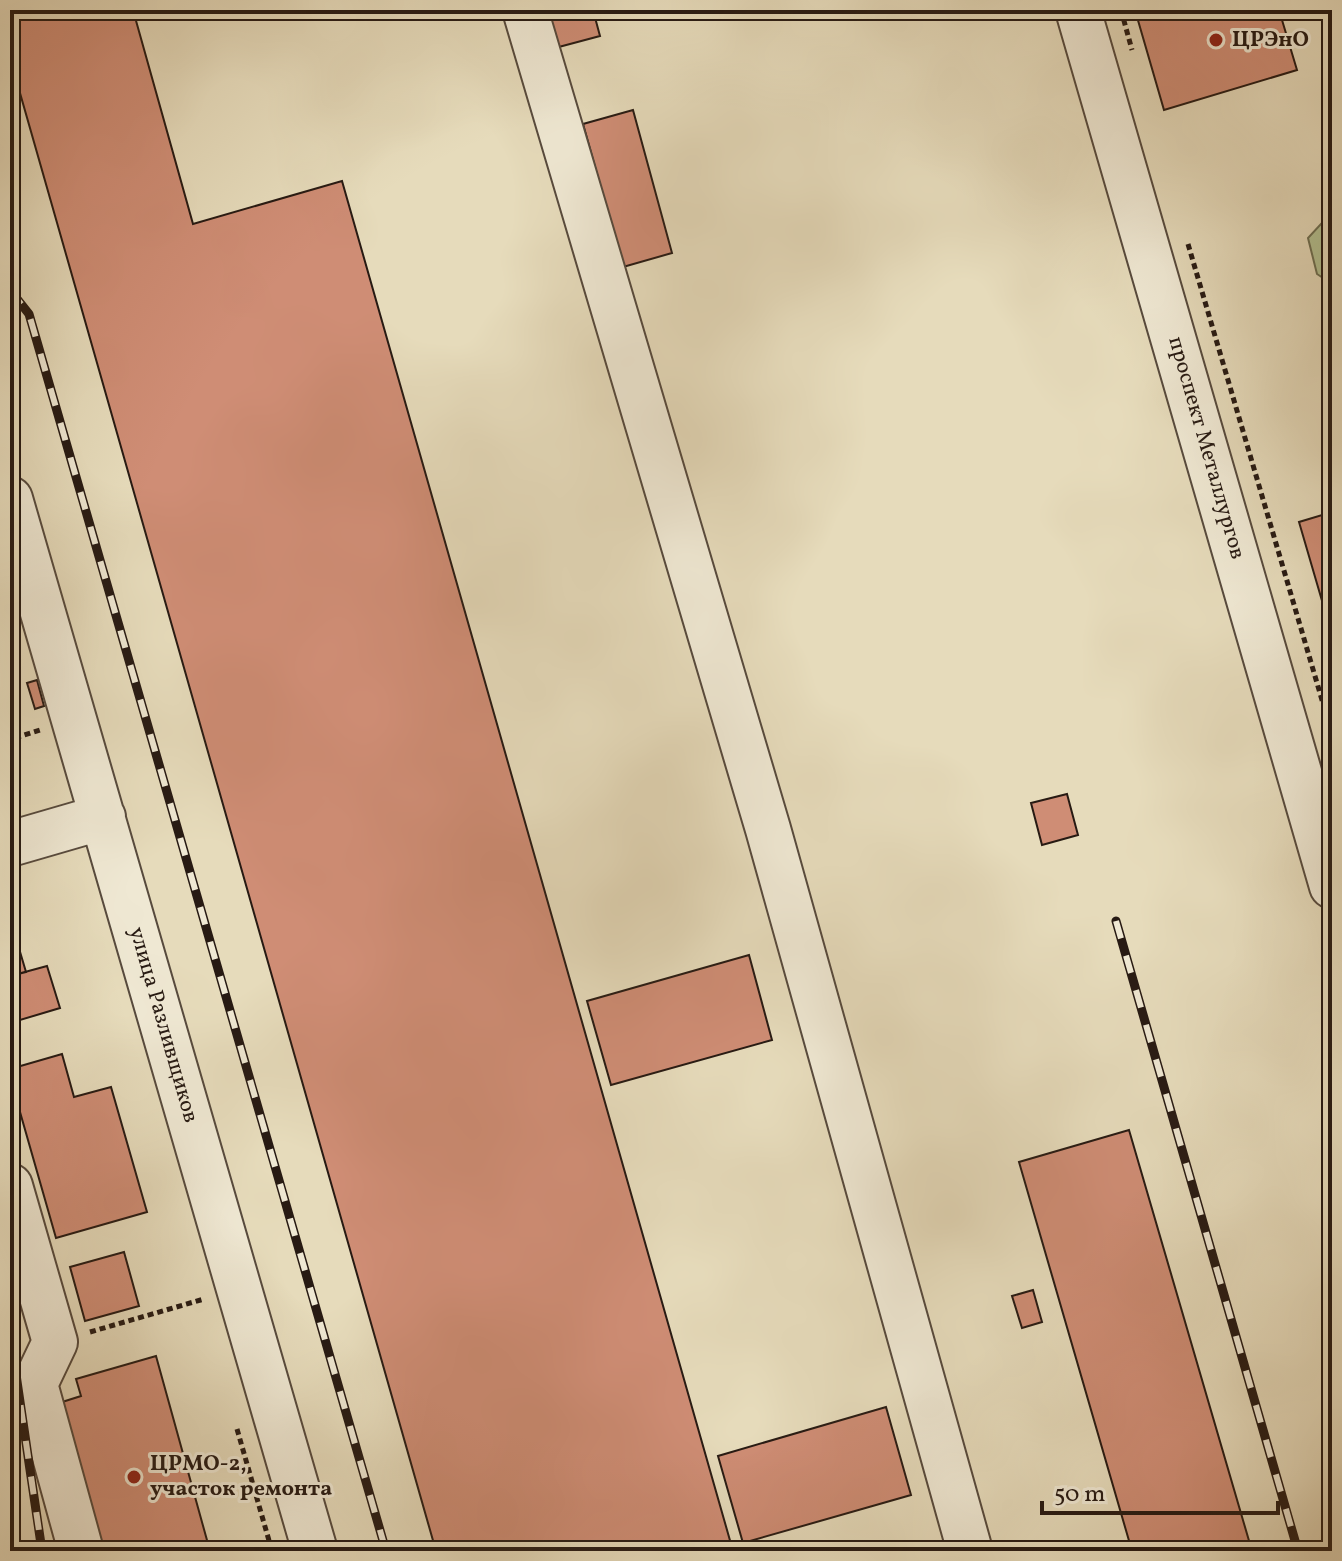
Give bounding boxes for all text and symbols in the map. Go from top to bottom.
place label: ЦРЭнО [1232,25,1309,56]
marker: ЦРЭнО [1207,31,1225,49]
street label: проспект Металлургов [1159,333,1253,563]
street label: улица Разливщиков [120,924,206,1126]
place label: ЦРМО-2, участок ремонта [150,1449,332,1505]
scale bar [1042,1465,1278,1515]
marker: ЦРМО-2, участок ремонта [125,1468,143,1486]
text: 50 m [1054,1478,1106,1512]

